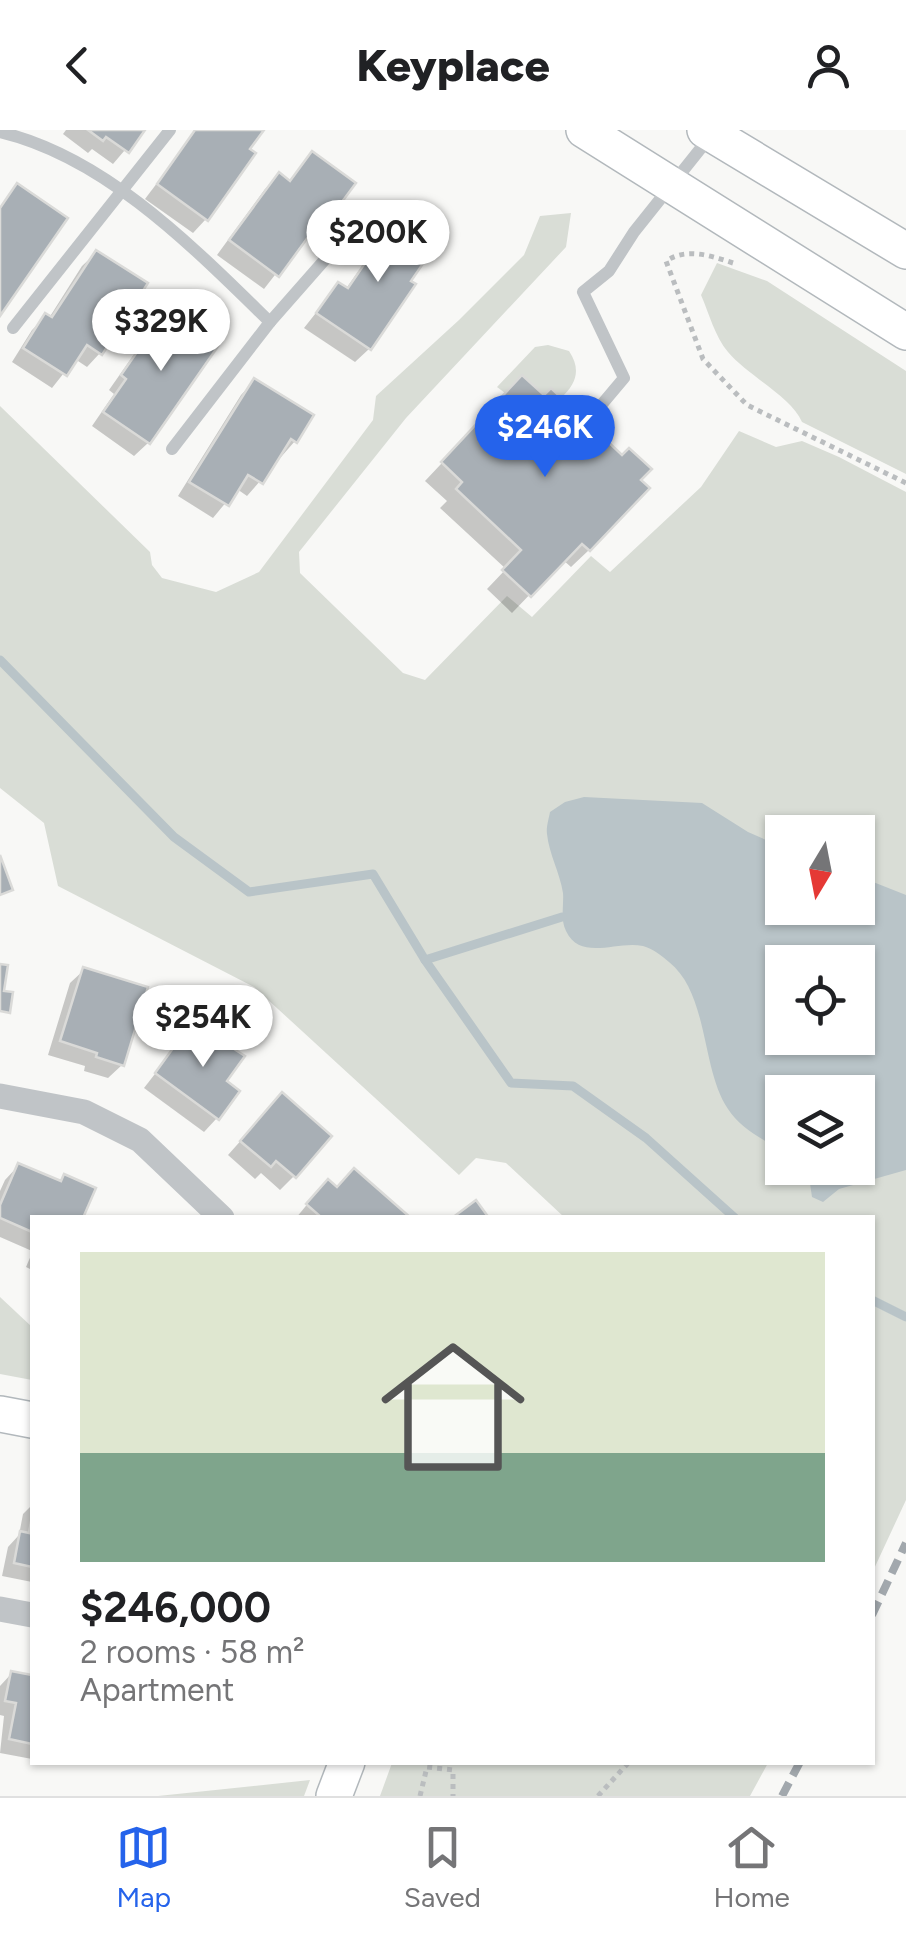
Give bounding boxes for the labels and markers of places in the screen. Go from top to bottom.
pin: $200K [308,200,448,285]
pin: $329K [91,289,231,374]
pin: $246K [475,395,615,480]
pin: $254K [133,985,273,1070]

